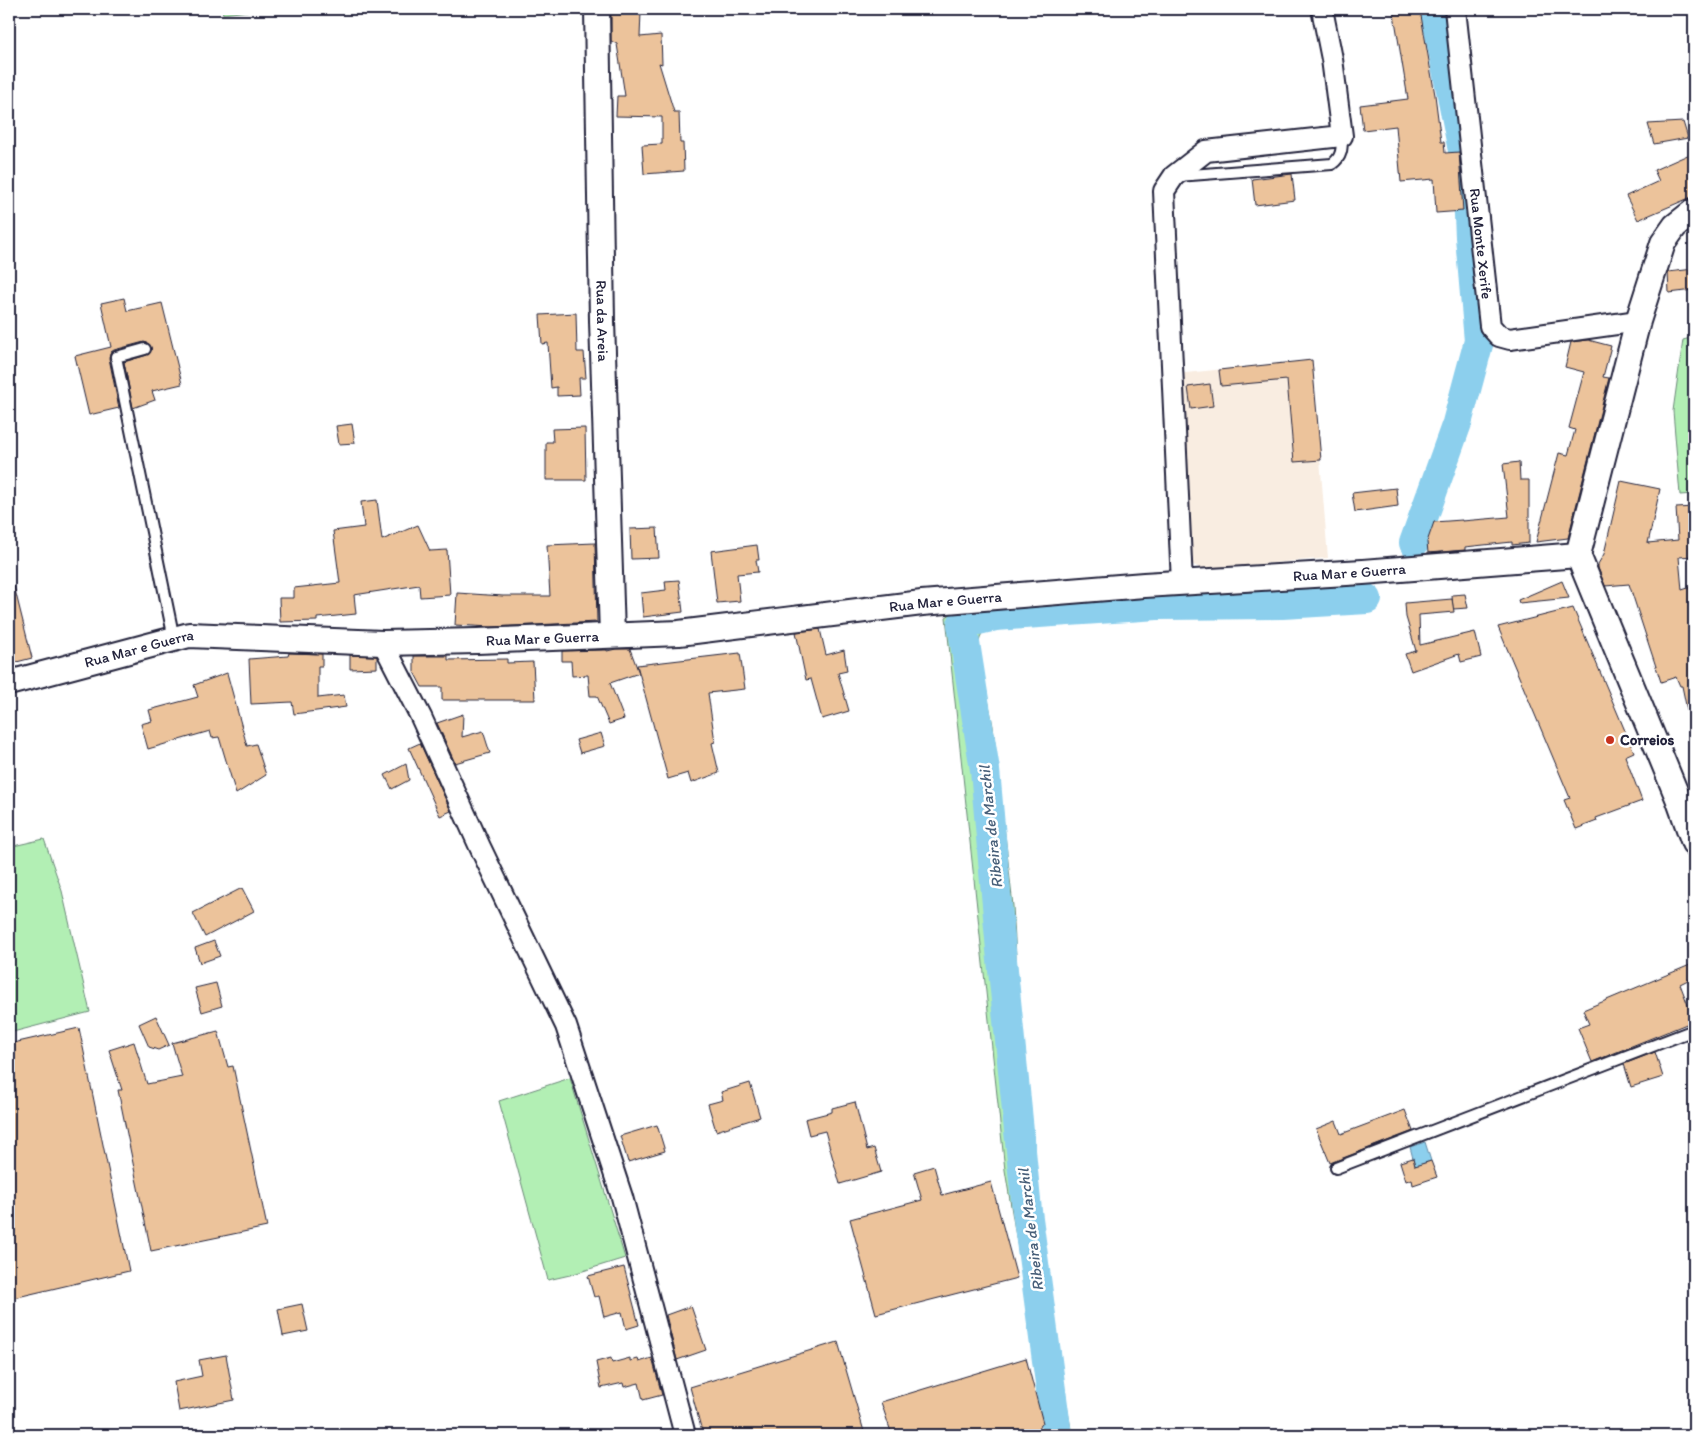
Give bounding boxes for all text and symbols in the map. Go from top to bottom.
street label: Rua Monte Xerife [1466,187,1496,300]
street label: Rua da Areia [592,280,612,362]
street label: Rua Mar e Guerra [1292,560,1407,585]
street label: Rua Mar e Guerra [888,588,1003,616]
street label: Rua Mar e Guerra [82,626,195,671]
street label: Rua Mar e Guerra [486,627,600,650]
place label: Correios [1620,731,1675,749]
marker: Correios [1604,734,1616,746]
water label: Ribeira de Marchil [974,763,1006,889]
water label: Ribeira de Marchil [1013,1166,1047,1292]

